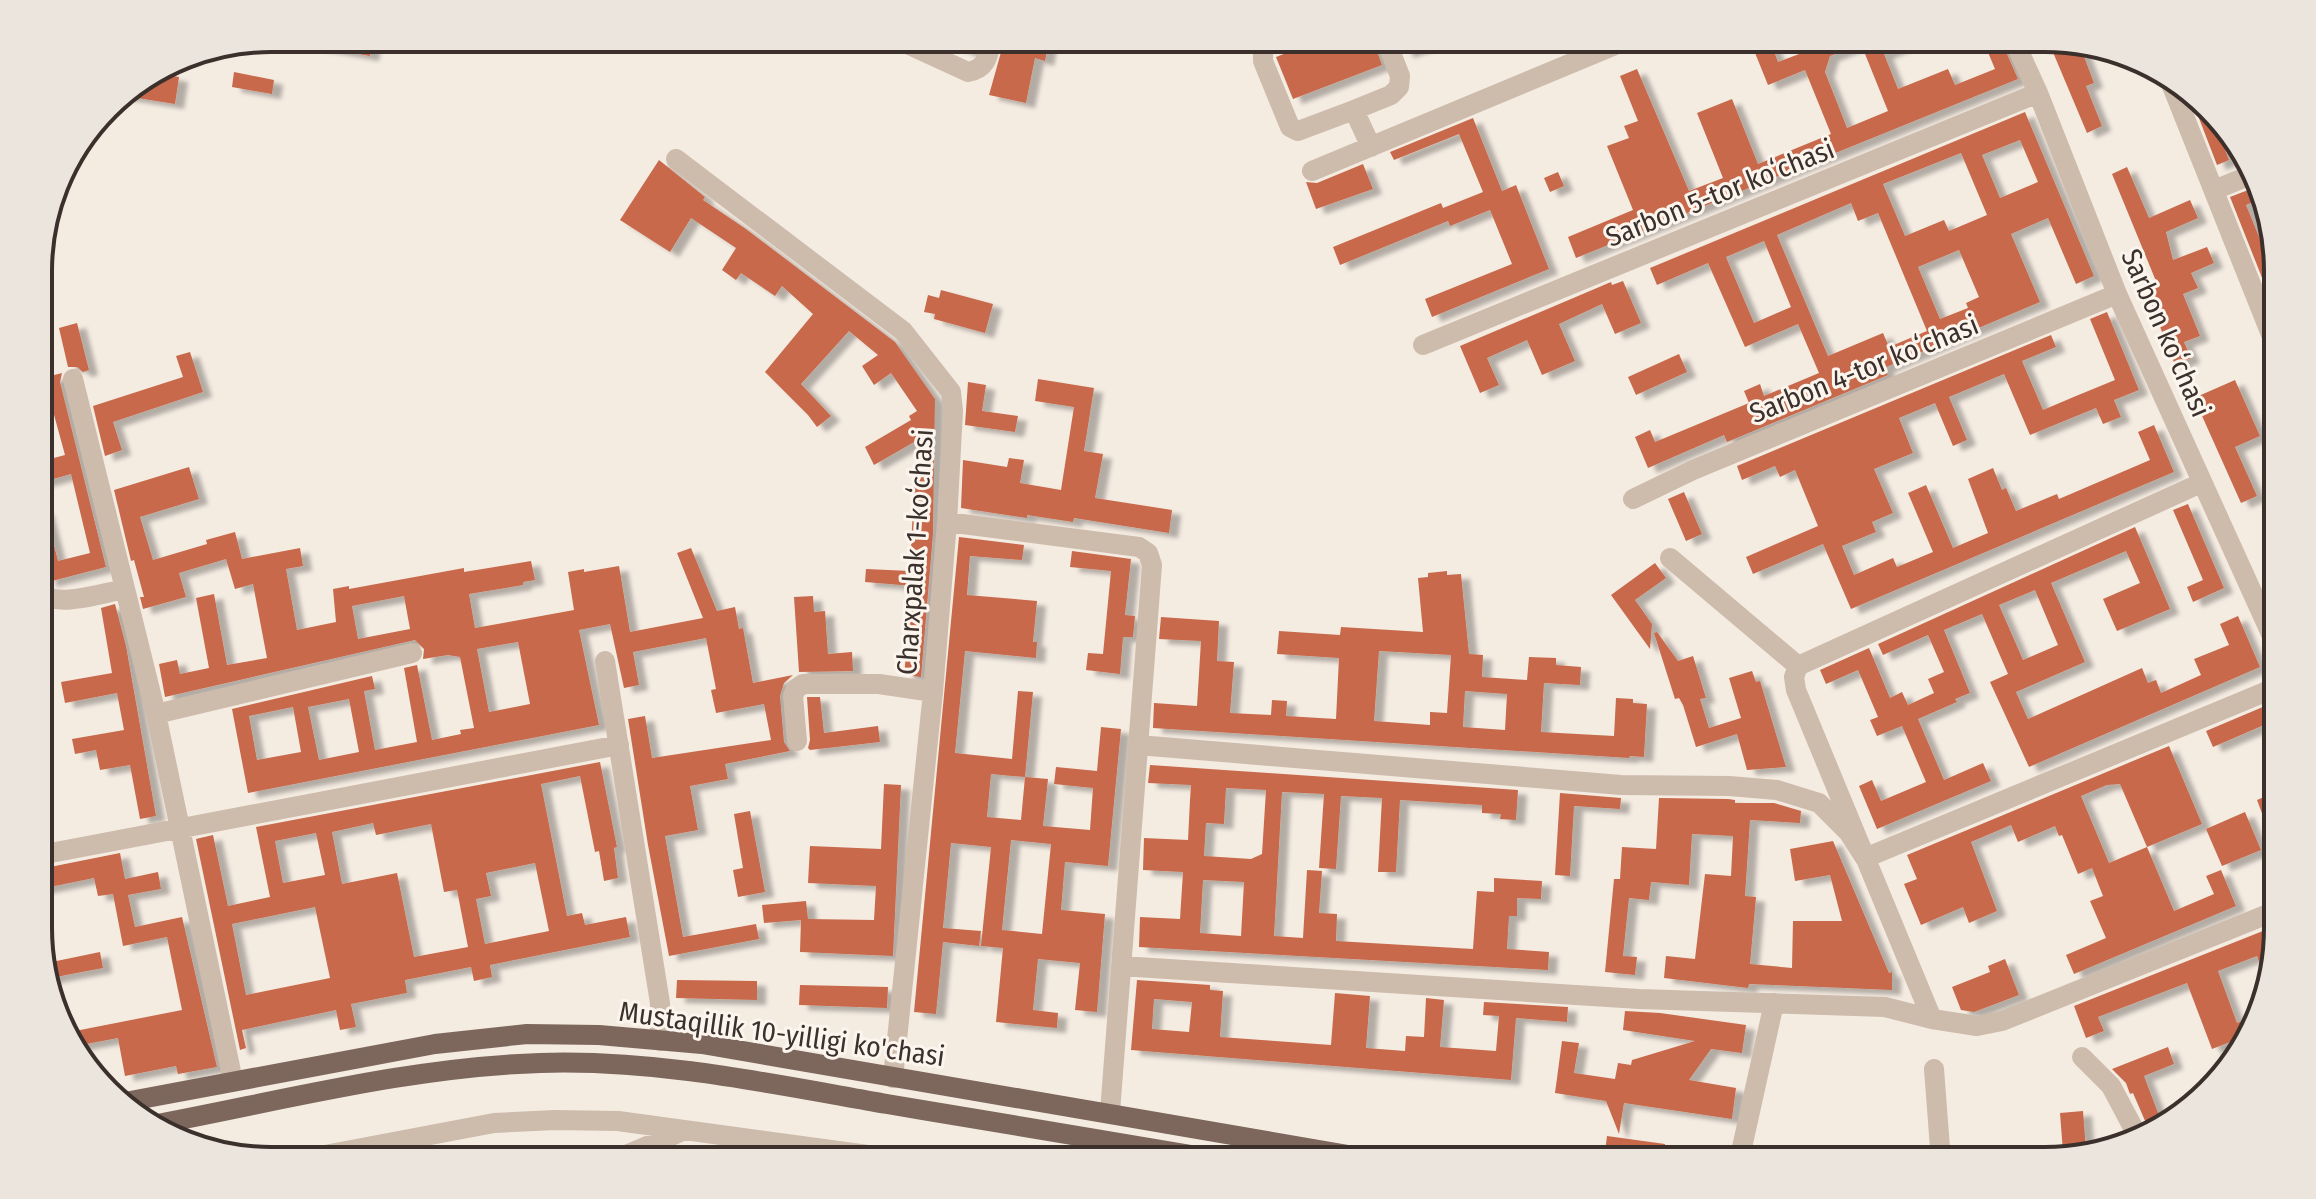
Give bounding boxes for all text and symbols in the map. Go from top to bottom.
street label: Sarbon 5-tor koʻchasi [1601,132,1839,254]
street label: Sarbon koʻchasi [2114,244,2218,422]
street label: Sarbon 4-tor koʻchasi [1745,308,1983,430]
street label: Charxpalak 1-koʻchasi [890,428,940,676]
street label: Mustaqillik 10-yilligi ko'chasi [617,995,947,1073]

